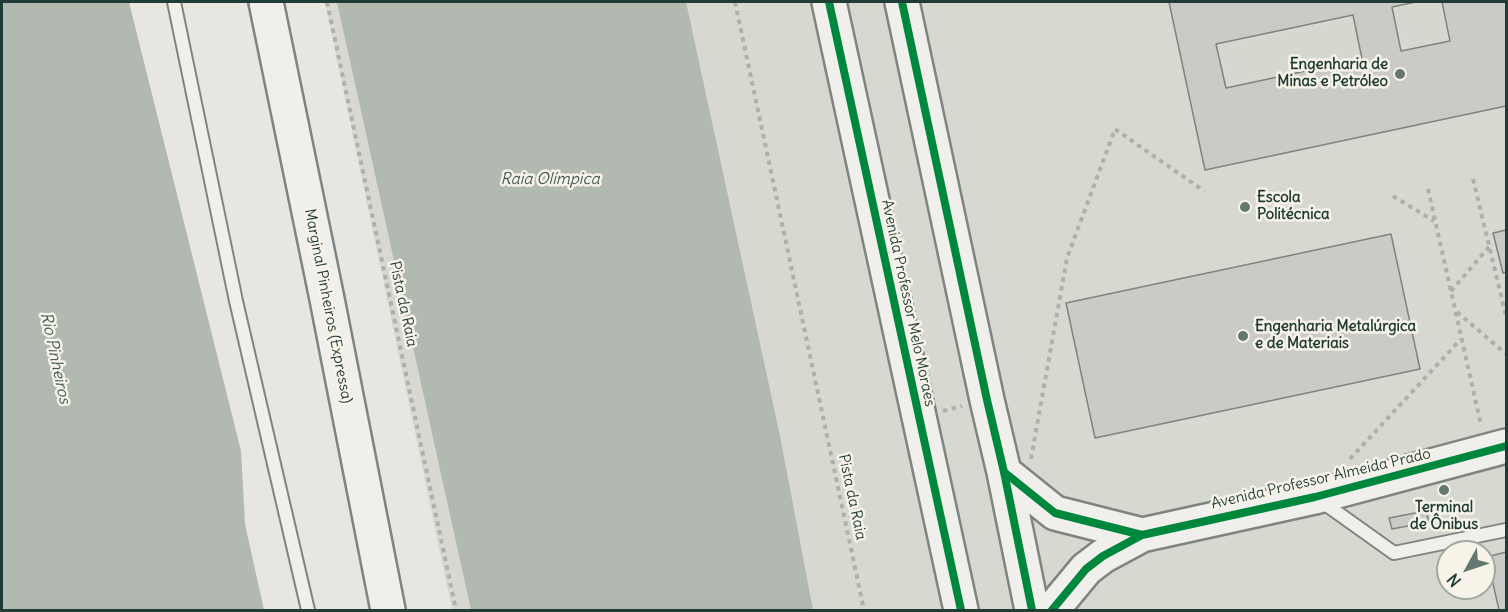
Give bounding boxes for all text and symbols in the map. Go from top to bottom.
place label: Engenharia de Minas e Petróleo [1277,56,1388,91]
marker: Engenharia de Minas e Petróleo [1393,67,1407,81]
water label: Raia Olímpica [500,169,600,189]
place label: Escola Politécnica [1257,189,1330,224]
street label: Avenida Professor Melo Moraes [877,198,939,408]
marker: Escola Politécnica [1238,200,1252,214]
street label: Marginal Pinheiros (Expressa) [300,207,356,405]
street label: Pista da Raia [385,259,421,349]
water label: Rio Pinheiros [36,310,74,406]
place label: Engenharia Metalúrgica e de Materiais [1255,318,1416,353]
marker: Engenharia Metalúrgica e de Materiais [1236,329,1250,343]
street label: Avenida Professor Almeida Prado [1209,445,1433,513]
street label: Pista da Raia [834,452,870,542]
marker: Terminal de Ônibus [1437,483,1451,497]
place label: Terminal de Ônibus [1410,499,1478,534]
north arrow [1436,540,1496,600]
text: N [1443,570,1465,591]

